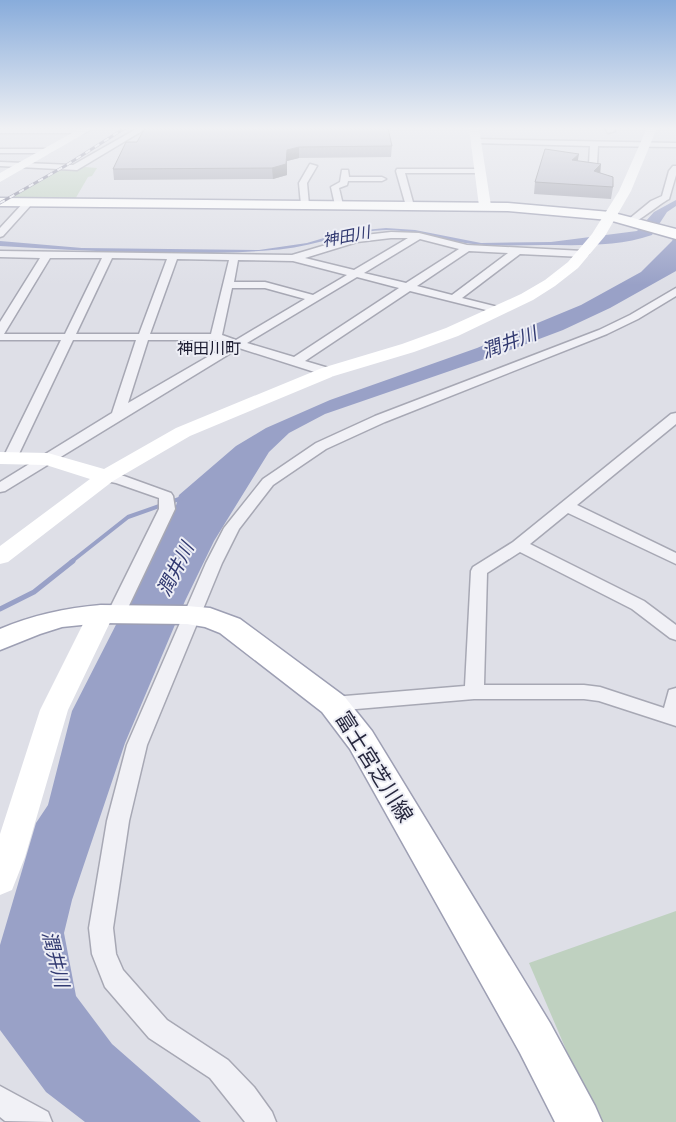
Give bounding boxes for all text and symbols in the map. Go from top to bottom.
water label: 神田川 [321,222,373,250]
water label: 潤井川 [478,321,541,362]
district label: 神田川町 [177,339,241,358]
water label: 潤井川 [152,537,199,599]
street label: 富士宮芝川線 [330,707,418,827]
water label: 潤井川 [38,929,74,991]

